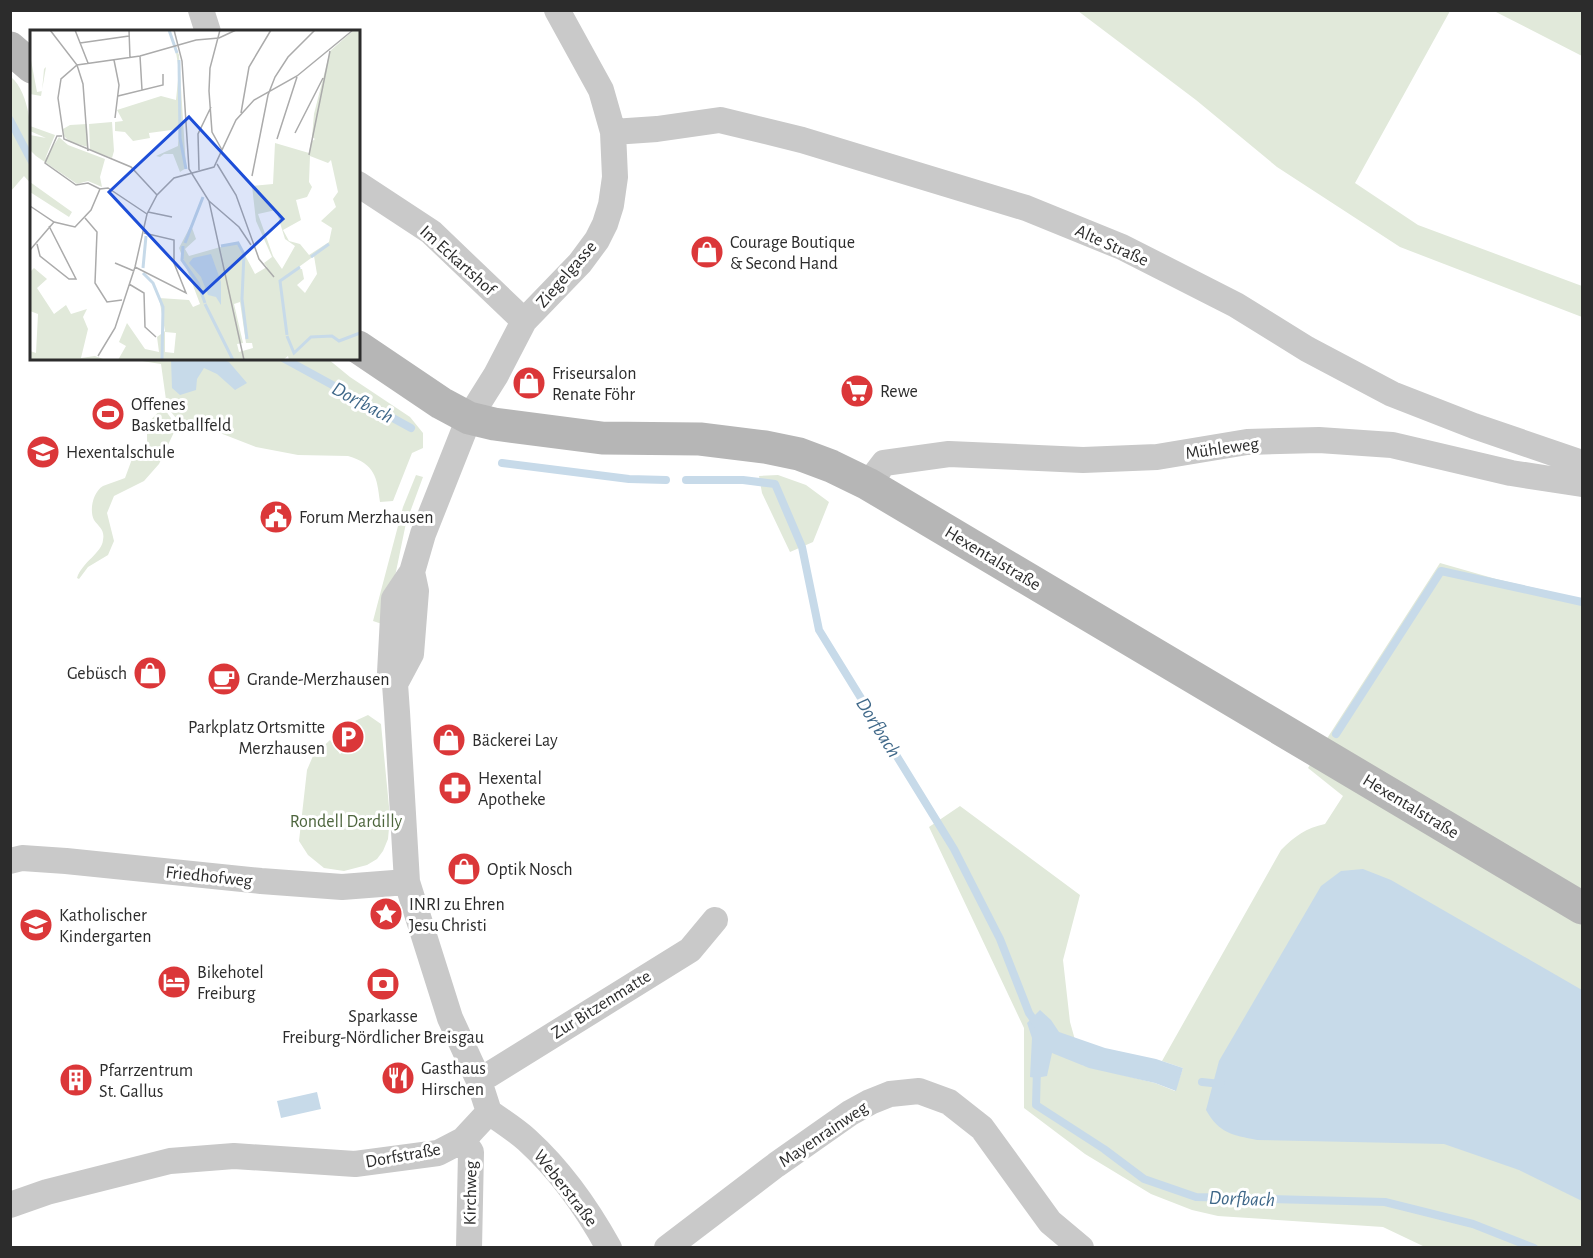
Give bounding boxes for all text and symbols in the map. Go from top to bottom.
inset map [30,30,360,360]
street label: Im Eckartshof [416,222,500,300]
street label: Alte Straße [1072,222,1151,270]
shop icon: Courage Boutique & Second Hand [689,234,725,270]
place label: Courage Boutique & Second Hand [730,234,855,273]
street label: Ziegelgasse [533,238,600,311]
shop icon: Friseursalon Renate Föhr [511,365,547,401]
place label: Friseursalon Renate Föhr [552,365,636,404]
supermarket icon: Rewe [839,373,875,409]
water label: Dorfbach [329,378,397,427]
place label: Rewe [880,383,918,401]
sports icon: Offenes Basketballfeld [90,396,126,432]
place label: Offenes Basketballfeld [131,396,231,435]
school or university icon: Hexentalschule [25,434,61,470]
street label: Mühleweg [1184,435,1260,463]
place label: Hexentalschule [66,444,175,462]
public building icon: Forum Merzhausen [258,499,294,535]
place label: Forum Merzhausen [299,509,433,527]
street label: Hexentalstraße [941,523,1044,595]
shop icon: Gebüsch [132,655,168,691]
cafe icon: Grande-Merzhausen [206,661,242,697]
place label: Gebüsch [67,665,127,683]
place label: Grande-Merzhausen [247,671,390,689]
water label: Dorfbach [852,694,904,761]
place label: Parkplatz Ortsmitte Merzhausen [188,719,325,758]
parking icon: Parkplatz Ortsmitte Merzhausen [330,719,366,755]
shop icon: Bäckerei Lay [431,722,467,758]
place label: Bäckerei Lay [472,732,558,750]
pharmacy icon: Hexental Apotheke [437,770,473,806]
place label: Hexental Apotheke [478,770,546,809]
street label: Hexentalstraße [1359,771,1462,843]
park label: Rondell Dardilly [290,813,403,831]
shop icon: Optik Nosch [446,851,482,887]
place label: Optik Nosch [487,861,573,879]
street label: Friedhofweg [165,863,253,891]
place icon: INRI zu Ehren Jesu Christi [368,896,404,932]
place label: INRI zu Ehren Jesu Christi [409,896,505,935]
school or university icon: Katholischer Kindergarten [18,907,54,943]
place label: Katholischer Kindergarten [59,907,151,946]
hotel icon: Bikehotel Freiburg [156,964,192,1000]
place label: Bikehotel Freiburg [197,964,264,1003]
bank icon: Sparkasse Freiburg-Nördlicher Breisgau [365,966,401,1002]
street label: Zur Bitzenmatte [549,967,654,1043]
place label: Sparkasse Freiburg-Nördlicher Breisgau [282,1008,484,1047]
restaurant icon: Gasthaus Hirschen [380,1060,416,1096]
place label: Gasthaus Hirschen [421,1060,486,1099]
building icon: Pfarrzentrum St. Gallus [58,1062,94,1098]
place label: Pfarrzentrum St. Gallus [99,1062,193,1101]
street label: Mayenrainweg [776,1098,871,1171]
street label: Dorfstraße [364,1141,442,1171]
street label: Weberstraße [530,1147,600,1230]
street label: Kirchweg [461,1160,481,1226]
water label: Dorfbach [1208,1188,1275,1210]

